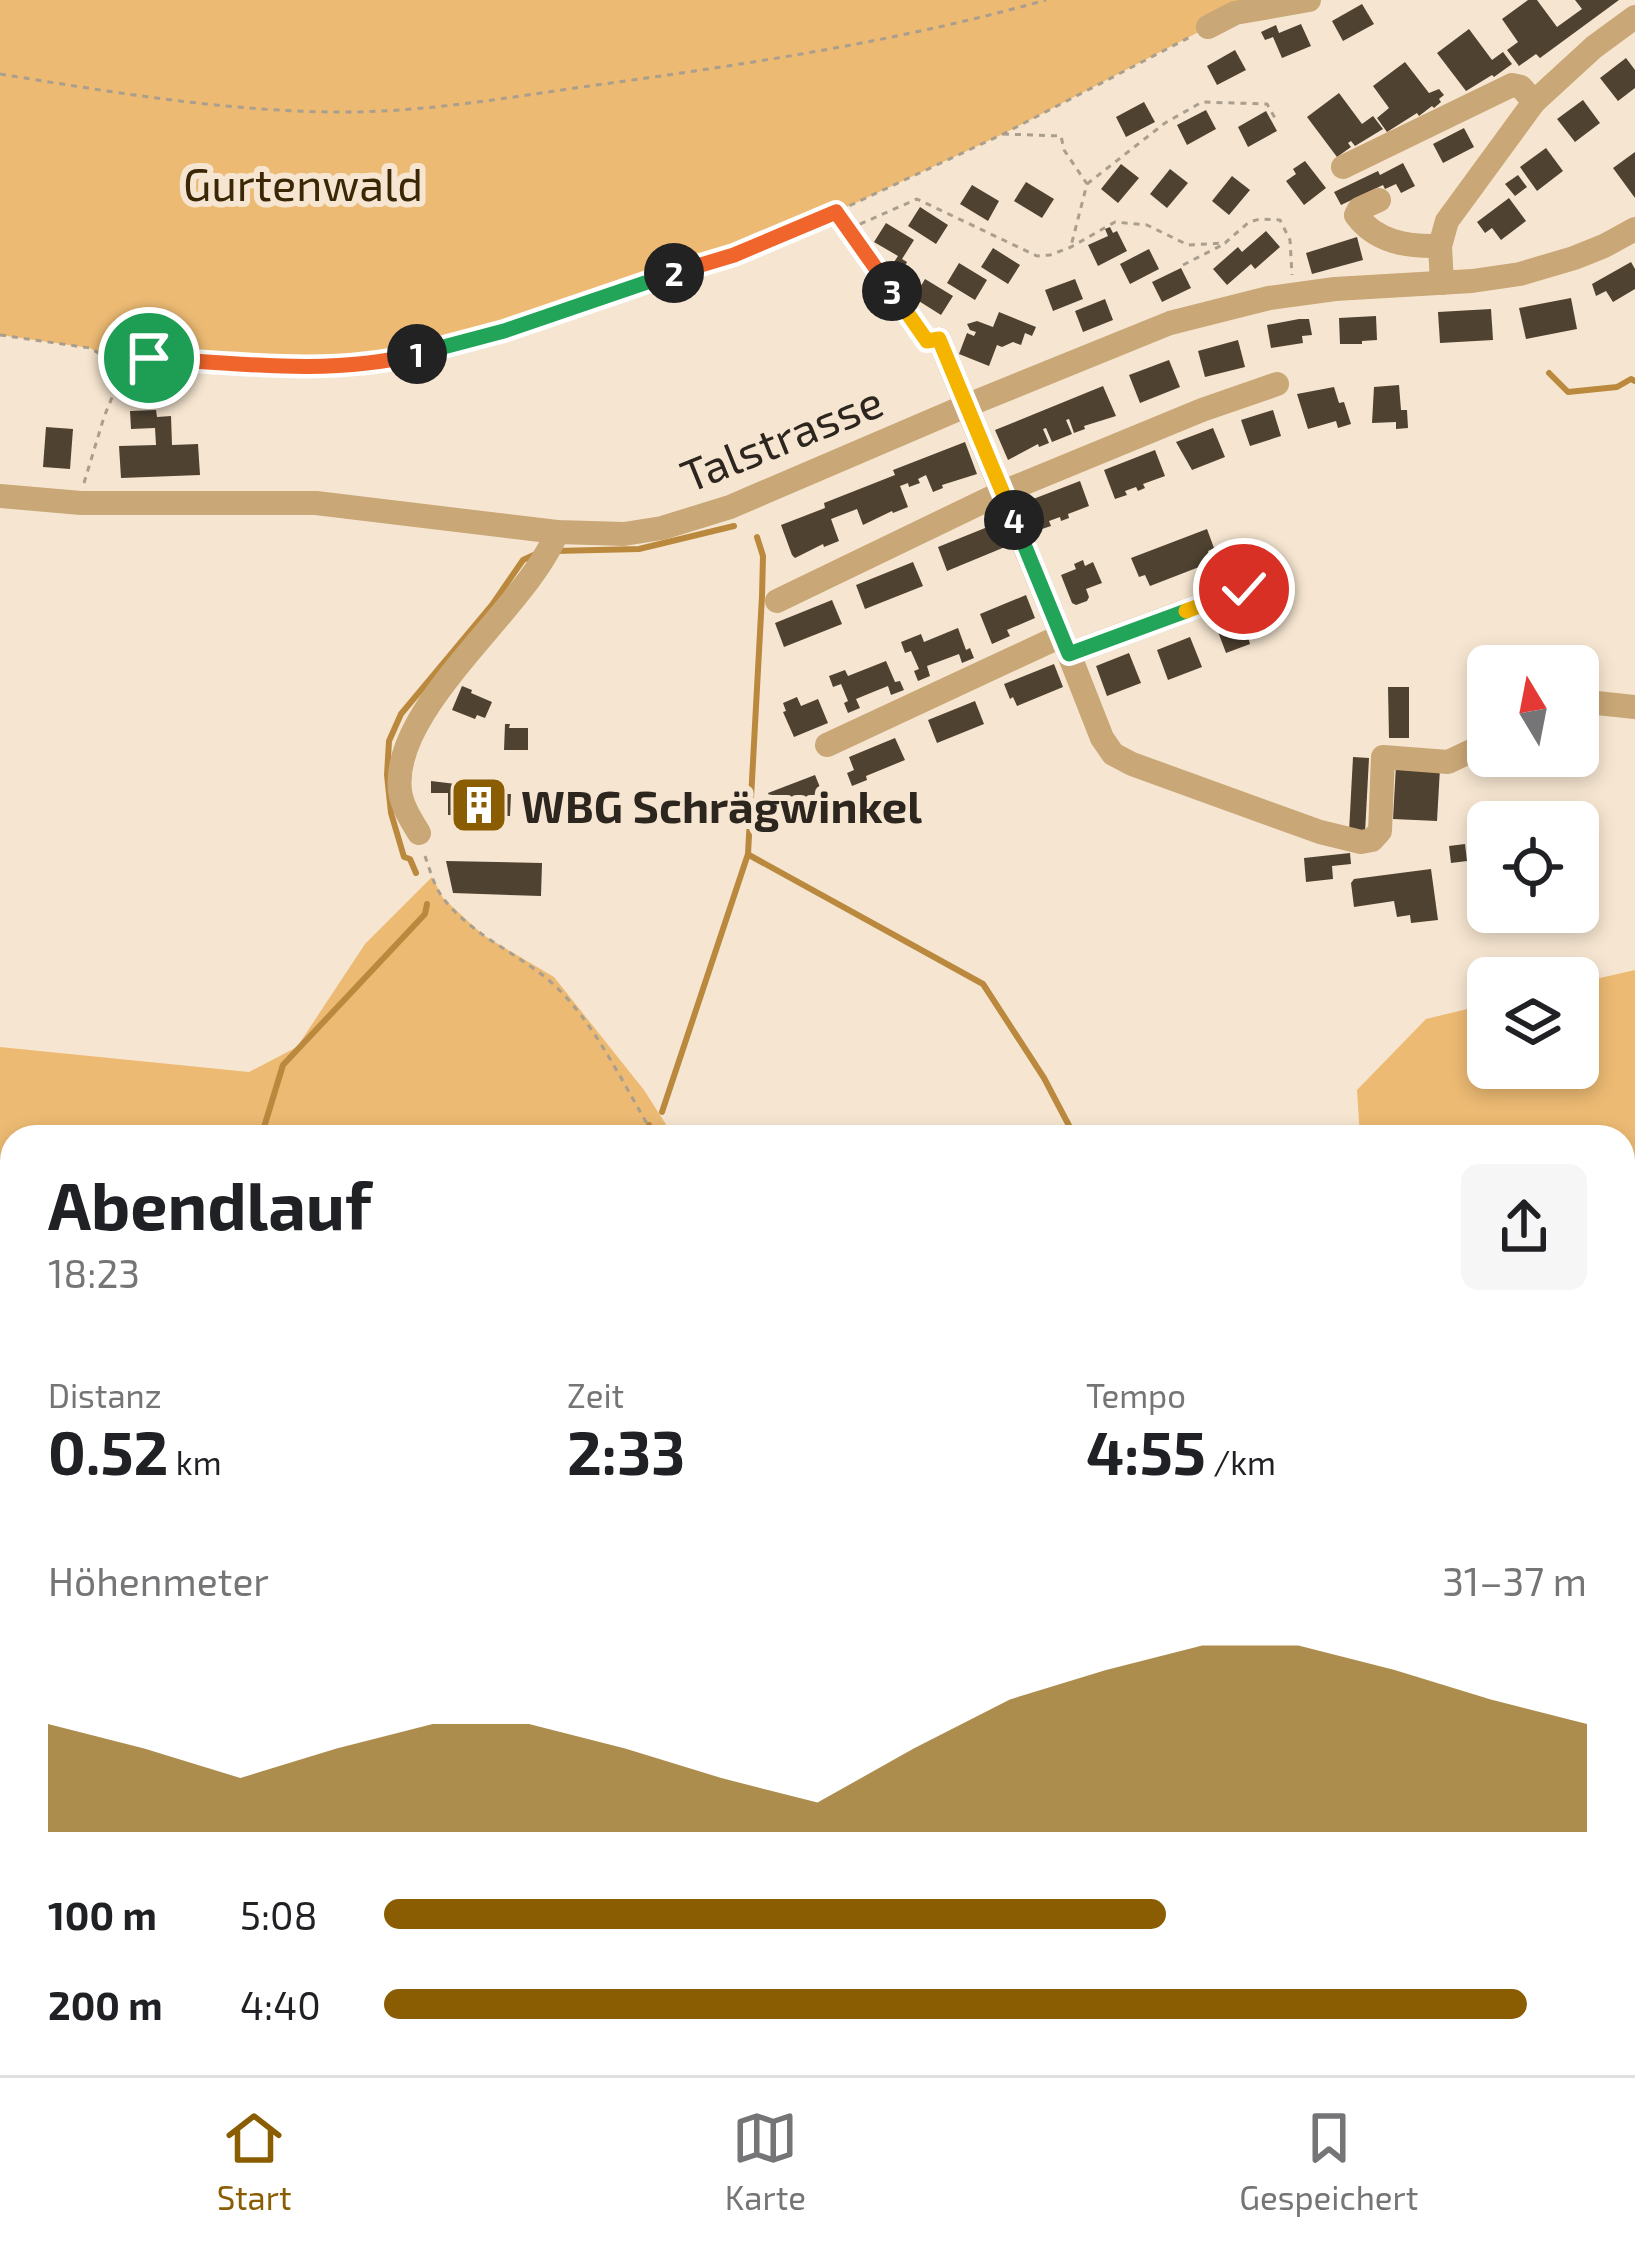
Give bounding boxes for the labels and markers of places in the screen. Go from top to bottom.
pin: 2 [644,243,704,303]
pin: 3 [862,261,922,321]
pin [98,307,200,409]
pin: 1 [387,324,447,384]
pin: 4 [984,490,1044,550]
pin [1193,538,1295,640]
building icon: WBG Schrägwinkel [448,774,510,836]
place label: WBG Schrägwinkel [521,778,922,832]

